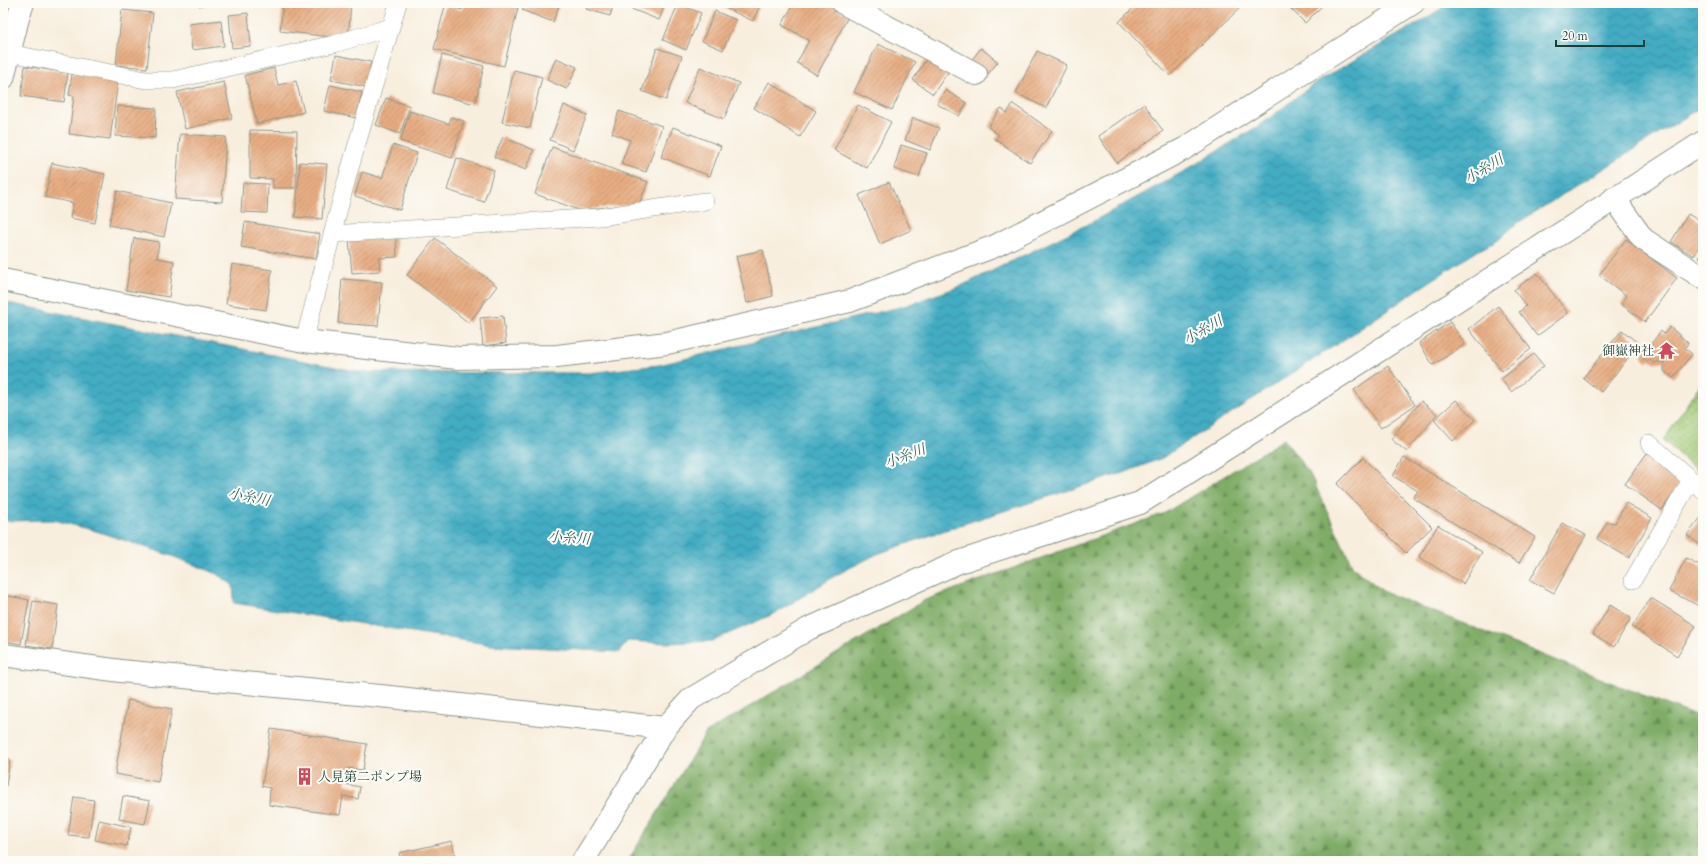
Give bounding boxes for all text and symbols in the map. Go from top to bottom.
scale bar [1556,22,1644,48]
text: 20 m [1562,28,1589,44]
water label: 小糸川 [1461,149,1509,188]
water label: 小糸川 [1180,310,1228,349]
temple icon: 御嶽神社 [1657,341,1677,361]
place label: 御嶽神社 [1602,342,1654,360]
water label: 小糸川 [882,439,930,472]
water label: 小糸川 [227,484,273,511]
water label: 小糸川 [547,527,593,549]
building icon: 人見第二ポンプ場 [295,767,315,787]
place label: 人見第二ポンプ場 [318,768,422,786]

